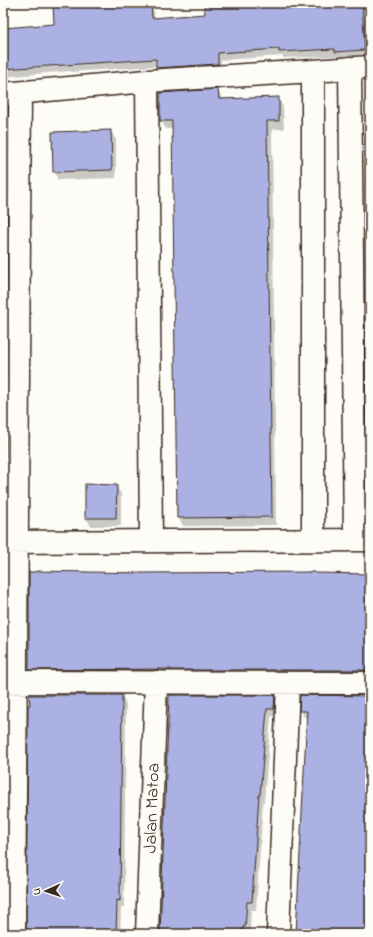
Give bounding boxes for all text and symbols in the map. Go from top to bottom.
street label: Jalan Matoa [138,762,168,854]
north arrow [26,871,66,911]
text: U [29,888,45,895]

